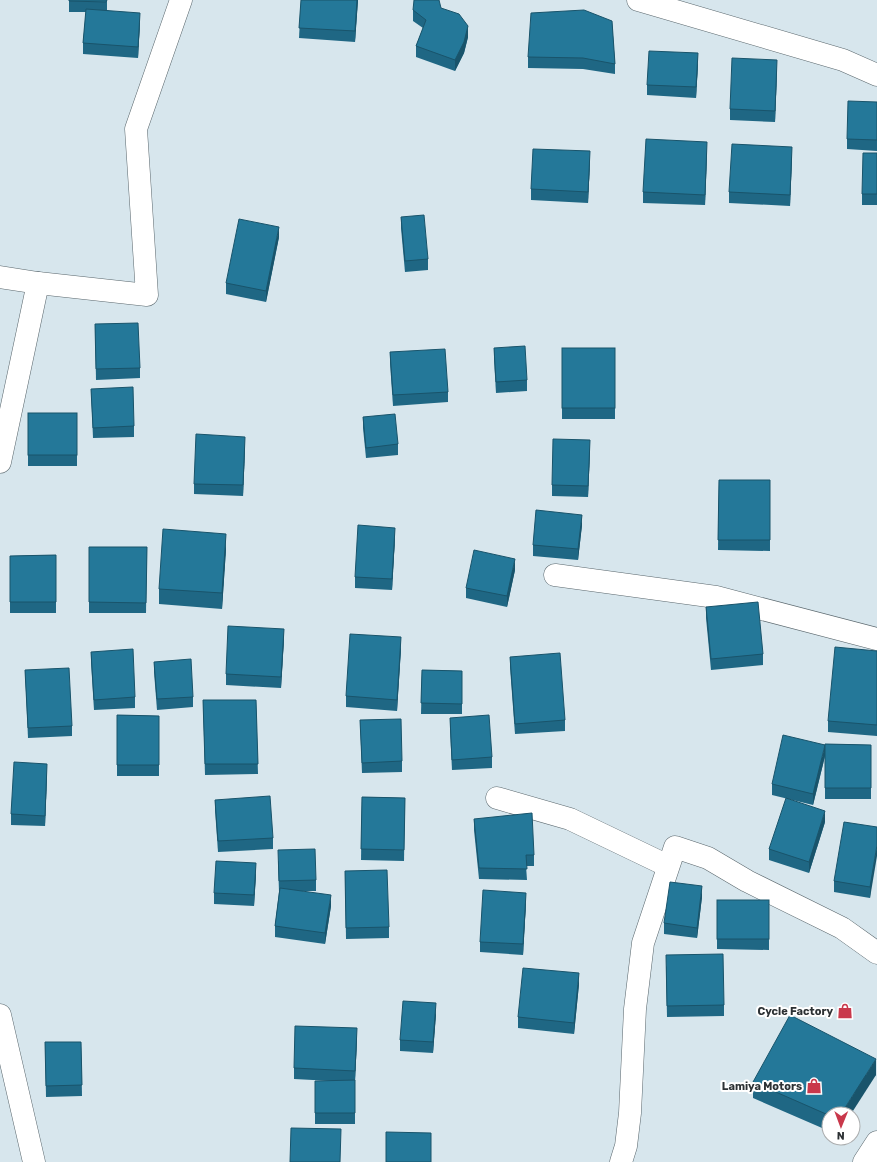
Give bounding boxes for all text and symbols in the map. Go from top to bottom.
shop icon: Cycle Factory [836,1002,854,1020]
place label: Cycle Factory [757,1005,833,1018]
shop icon: Lamiya Motors [805,1077,823,1095]
place label: Lamiya Motors [722,1080,802,1093]
north arrow [821,1106,861,1146]
text: N [837,1129,845,1142]

